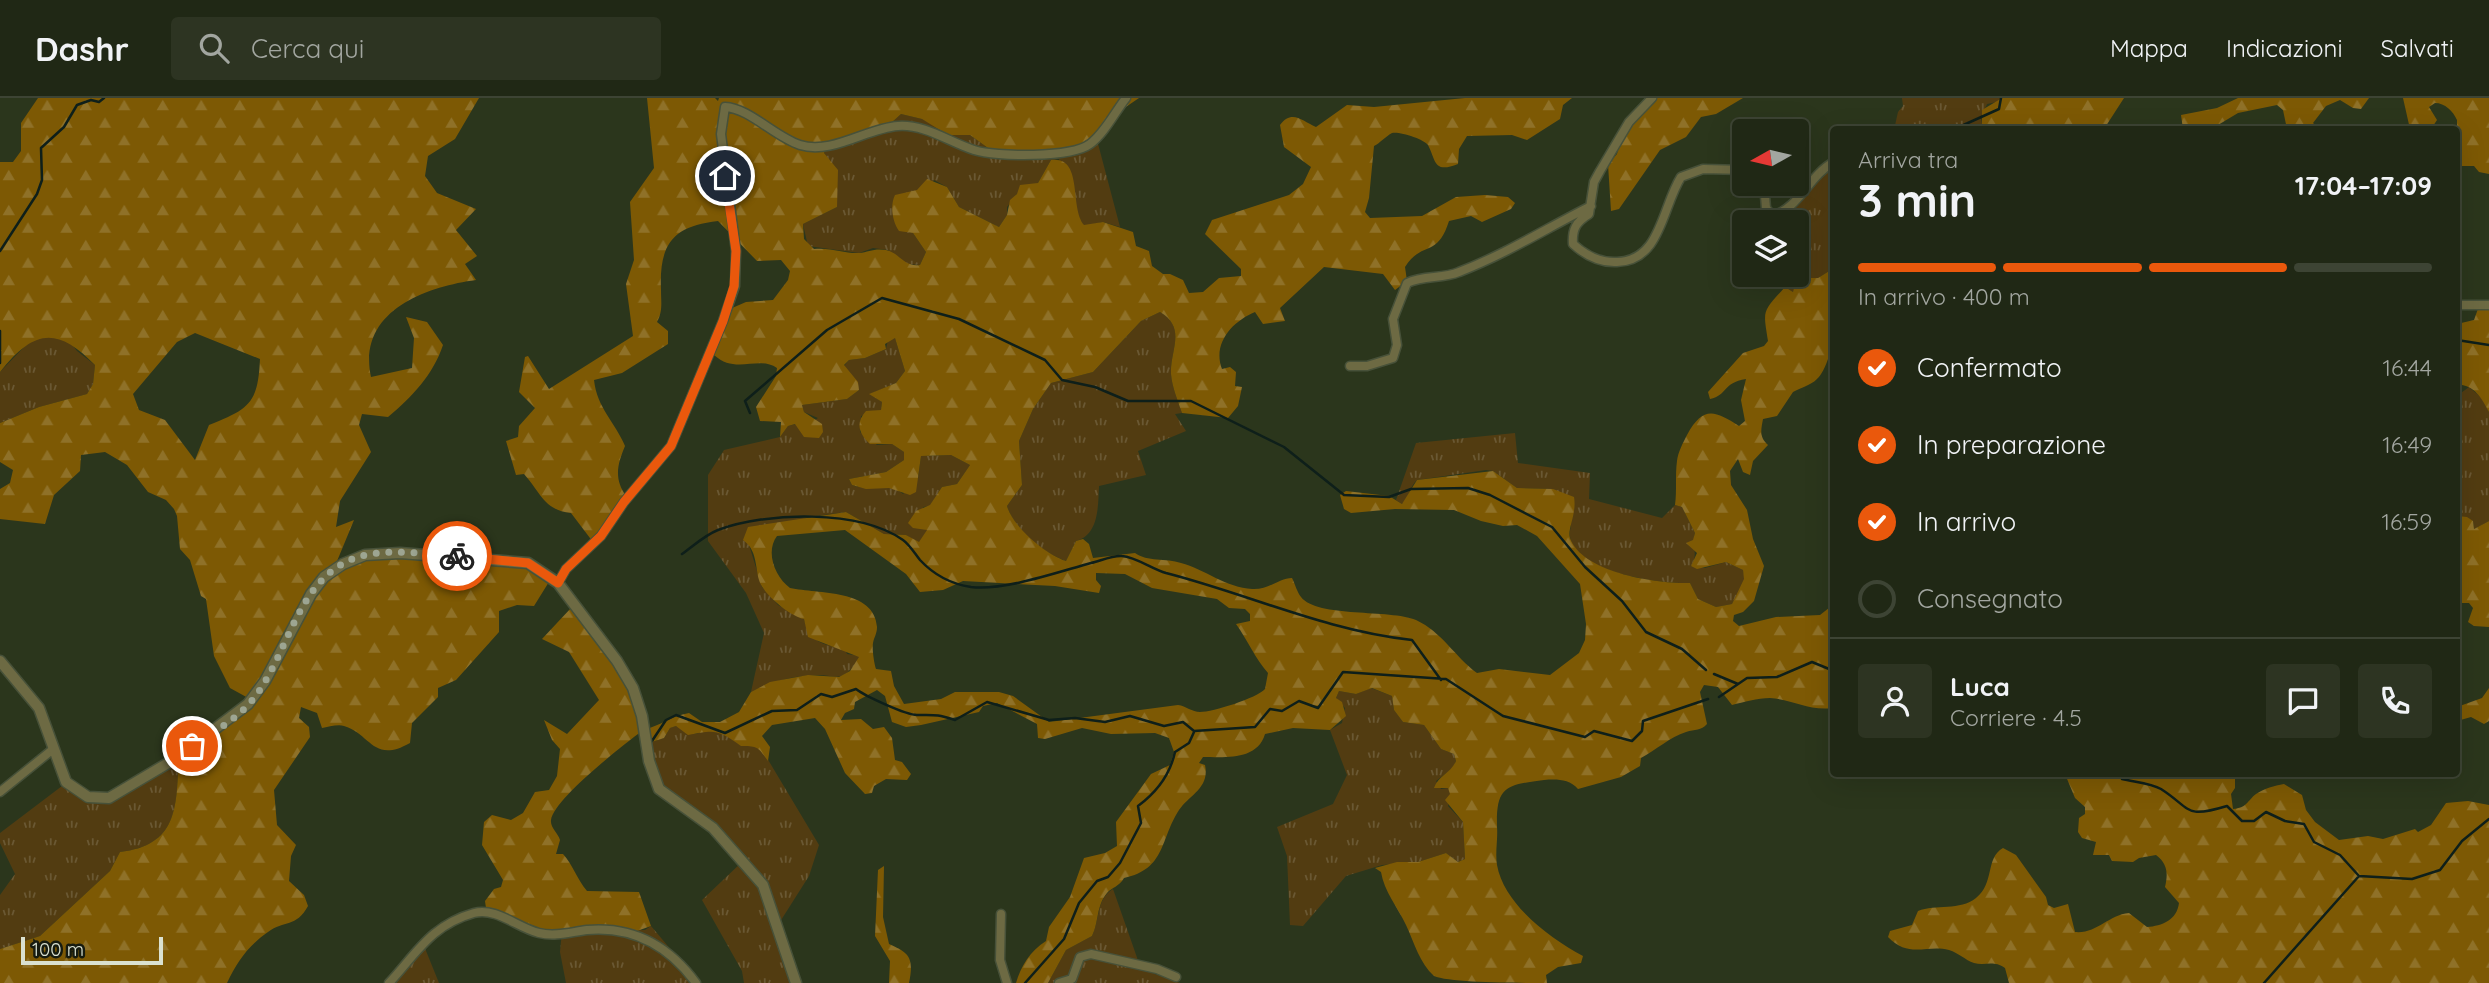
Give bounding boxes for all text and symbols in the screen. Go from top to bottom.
search box [171,17,661,80]
text: Dashr [35,28,129,69]
icon: search [195,29,233,67]
text: Cerca qui [251,32,364,65]
text: Mappa [2110,33,2188,63]
text: Indicazioni [2226,33,2343,63]
text: Salvati [2381,33,2454,63]
north arrow [1732,119,1810,196]
map controls [1732,119,1809,287]
text: Arriva tra [1858,145,1958,174]
pin [695,146,755,206]
icon: home [706,157,744,195]
text: 17:04–17:09 [2295,169,2432,202]
text: 3 min [1858,171,1976,229]
button: layers [1732,210,1809,287]
text: In arrivo · 400 m [1858,282,2030,311]
icon: check [1858,349,1896,387]
text: Confermato [1917,351,2062,384]
text: 16:44 [2383,353,2432,382]
icon: check [1858,426,1896,464]
text: In preparazione [1917,428,2106,461]
text: 16:49 [2382,430,2432,459]
icon: check [1858,503,1896,541]
text: In arrivo [1917,505,2016,538]
text: 16:59 [2381,507,2432,536]
courier [422,521,492,591]
icon: bike [438,537,476,575]
text: Consegnato [1917,582,2063,615]
button: person [1858,664,1932,738]
button: chat [2266,664,2340,738]
button: phone [2358,664,2432,738]
text: Luca [1950,670,2010,703]
text: Corriere · 4.5 [1950,703,2082,732]
pin [162,716,222,776]
icon: bag [173,727,211,765]
scale bar [21,934,163,966]
text: 100 m [32,937,84,961]

